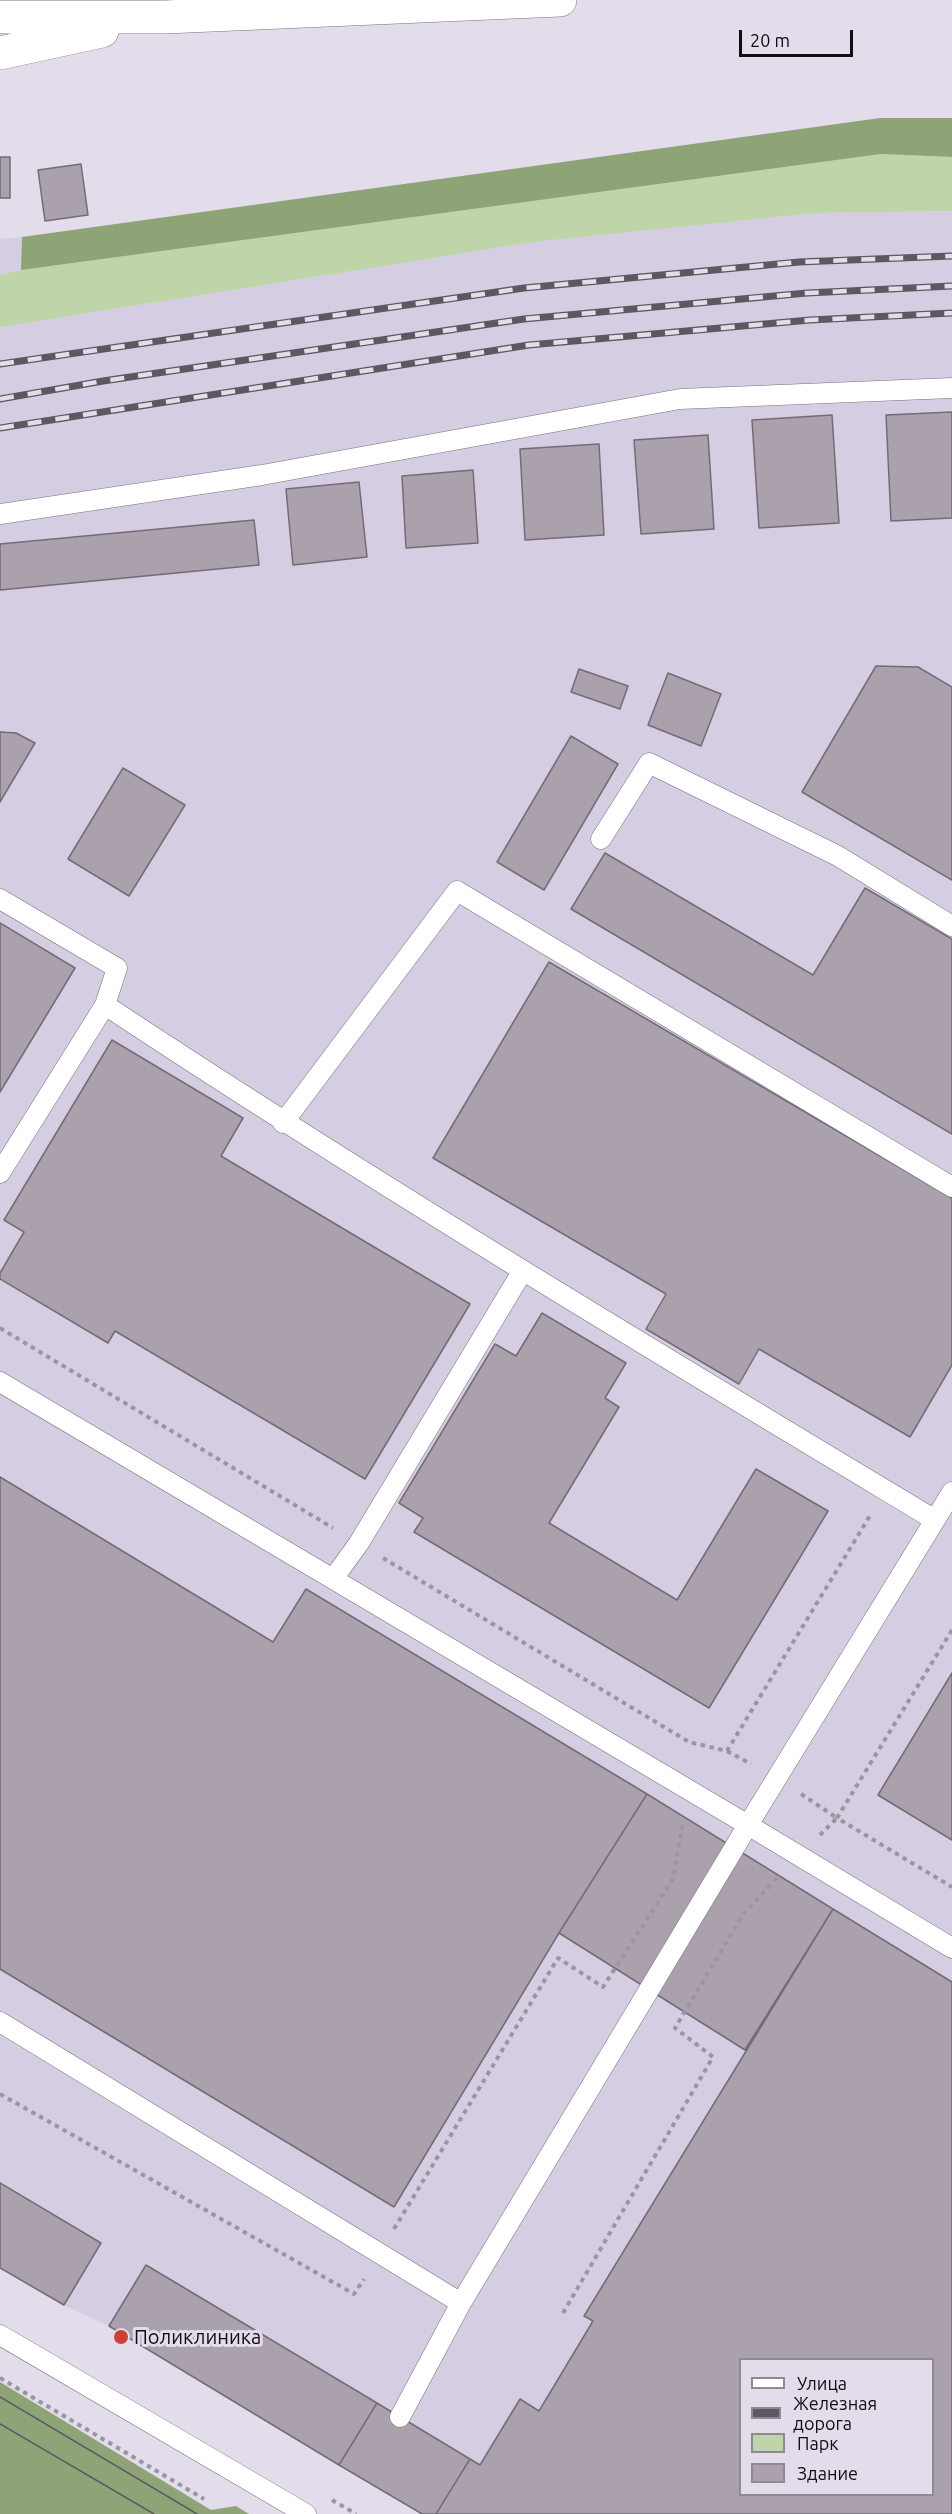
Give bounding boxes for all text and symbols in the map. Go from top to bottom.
scale bar [742,18,856,56]
text: 20 m [750,30,790,50]
place label: Поликлиника [134,2325,261,2349]
marker: Поликлиника [112,2328,130,2346]
legend [739,2358,934,2496]
text: Улица [797,2373,847,2393]
text: Железная дорога [793,2393,877,2433]
text: Парк [797,2433,838,2453]
text: Здание [797,2463,858,2483]

